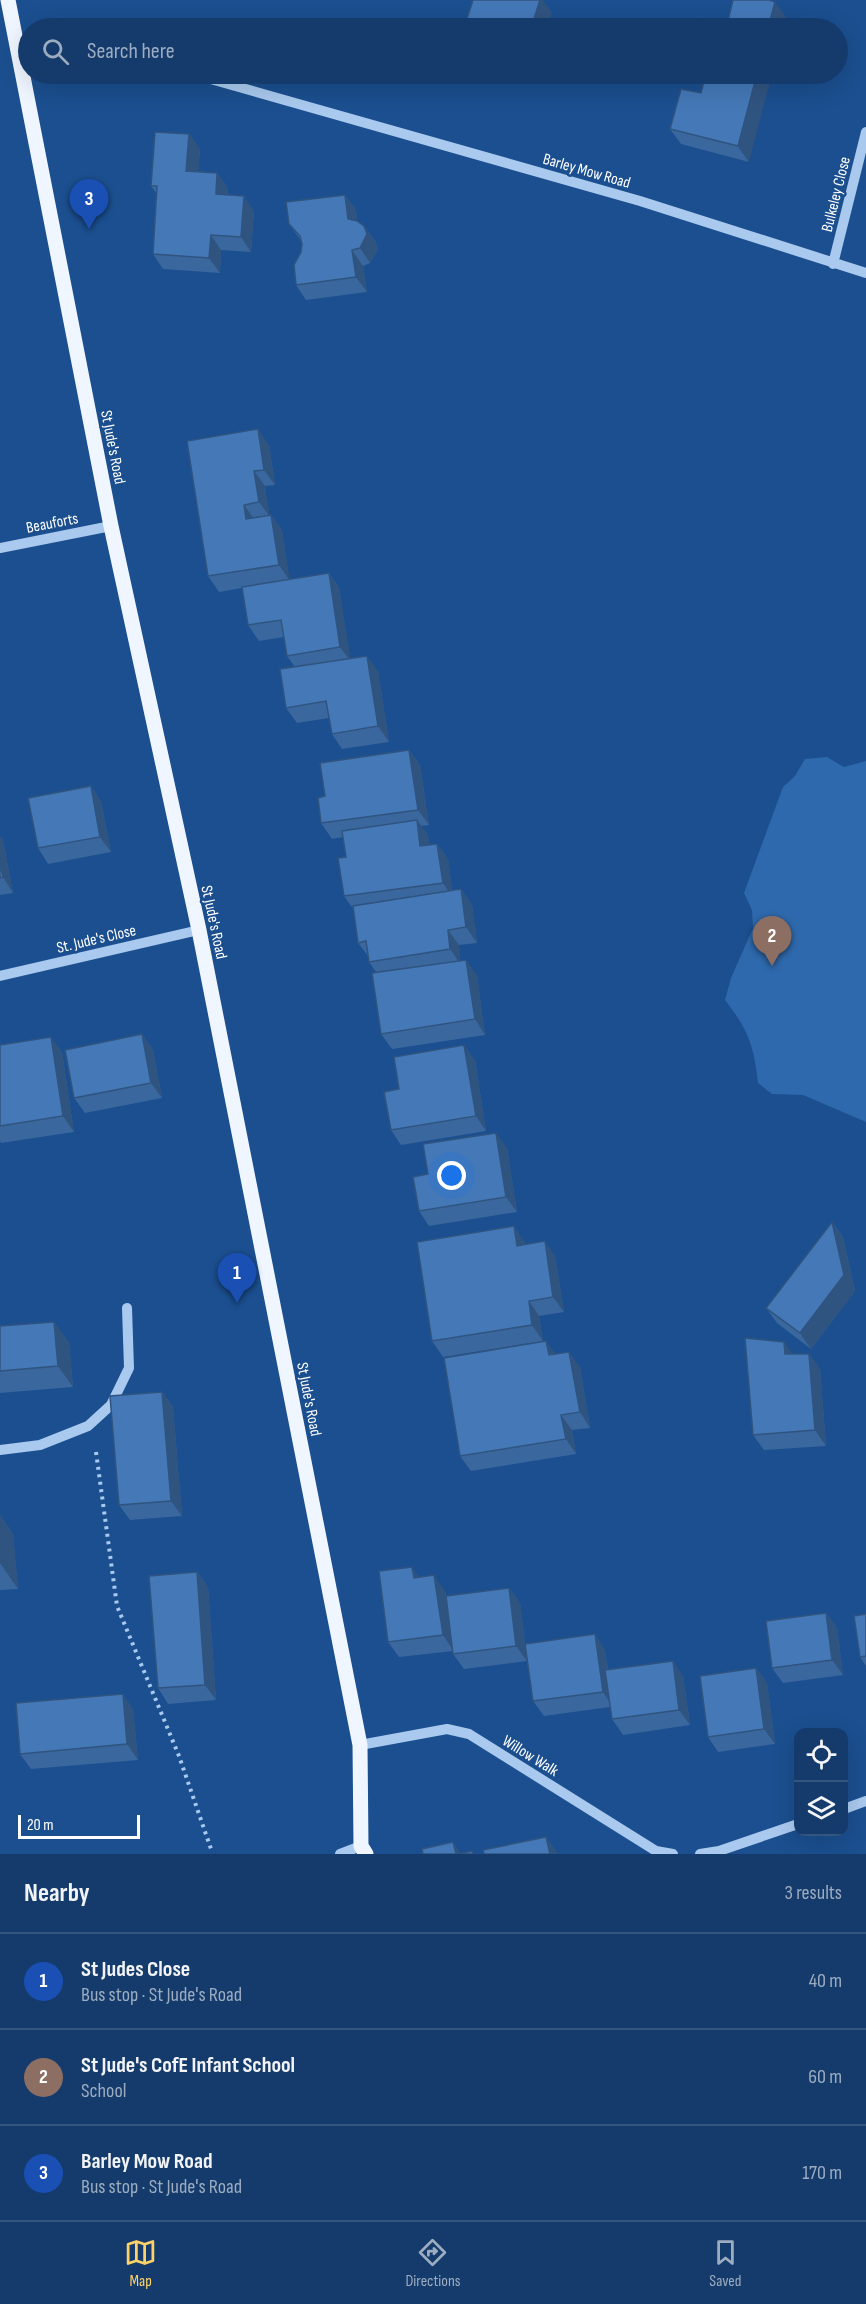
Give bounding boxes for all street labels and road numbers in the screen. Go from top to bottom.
street label: Barley Mow Road [541,150,633,193]
street label: Bulkeley Close [818,155,855,234]
street label: St Jude's Road [96,409,129,486]
street label: Beauforts [25,509,80,538]
street label: St Jude's Road [196,884,231,961]
street label: St. Jude's Close [55,921,138,958]
street label: St Jude's Road [292,1361,325,1438]
street label: Willow Walk [499,1732,562,1781]

